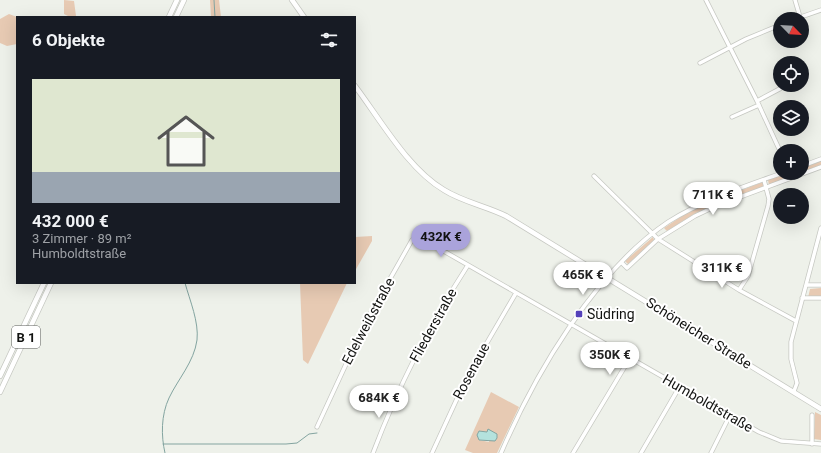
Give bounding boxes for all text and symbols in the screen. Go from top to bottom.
north arrow [773,12,809,48]
map controls [773,12,809,224]
icon: filters [318,29,340,51]
text: 6 Objekte [32,30,105,50]
button: locate [773,56,809,92]
button: layers [773,100,809,136]
icon: home [150,105,222,177]
button: + [773,144,809,180]
pin: 711K € [680,182,746,216]
text: 711K € [692,187,734,202]
button: − [773,188,809,224]
text: 432 000 € [32,211,109,231]
pin: 432K € [408,224,474,258]
text: 432K € [420,229,462,244]
text: 3 Zimmer · 89 m² [32,231,131,246]
text: Humboldtstraße [32,246,126,261]
pin: 311K € [689,255,755,289]
text: 311K € [701,260,743,275]
pin: 465K € [550,262,616,296]
text: 465K € [562,267,604,282]
street label: Edelweißstraße [338,275,398,367]
street label: Fliederstraße [406,285,460,365]
street label: Schöneicher Straße [643,294,755,372]
place label: Südring [587,306,635,322]
marker: Südring [574,309,584,319]
road number: B 1 [12,326,40,348]
street label: Rosenaue [449,340,493,402]
pin: 350K € [577,342,643,376]
text: 350K € [589,347,631,362]
street label: Humboldtstraße [660,371,756,435]
pin: 684K € [346,385,412,419]
text: 684K € [358,390,400,405]

